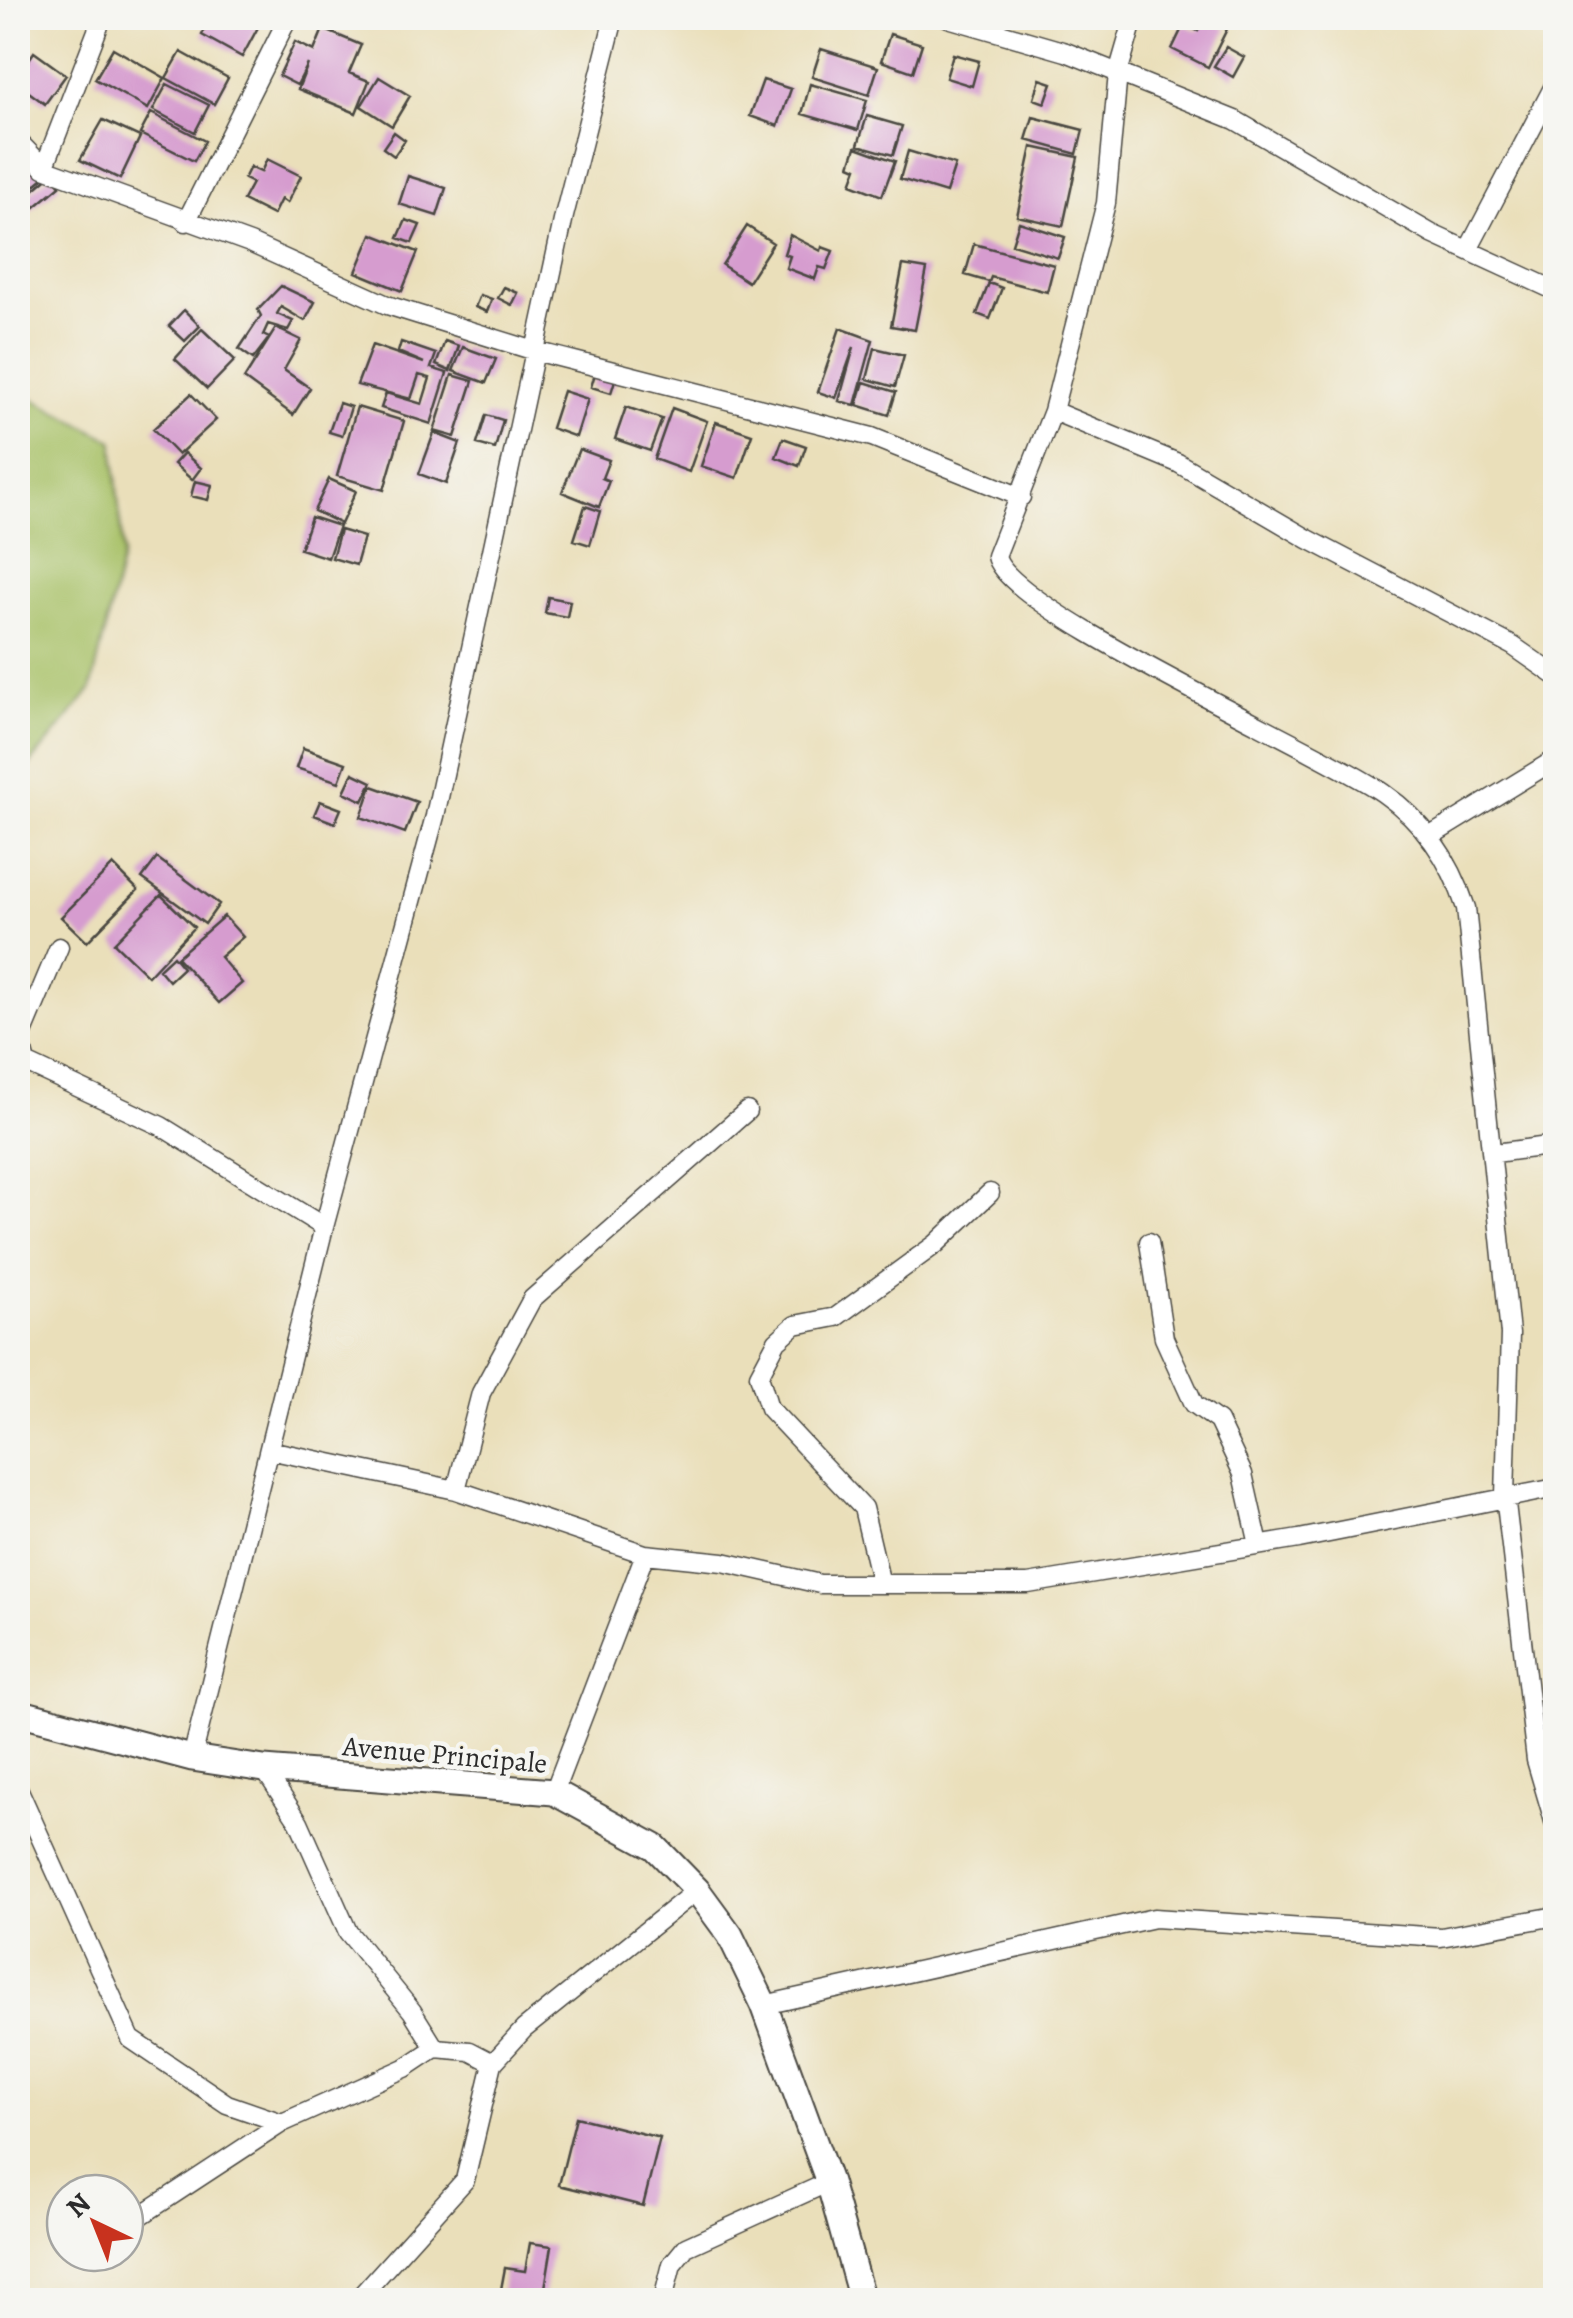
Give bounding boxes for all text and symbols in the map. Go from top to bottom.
street label: Avenue Principale [340,1727,549,1783]
north arrow [45,2173,145,2273]
text: N [58,2185,99,2226]

